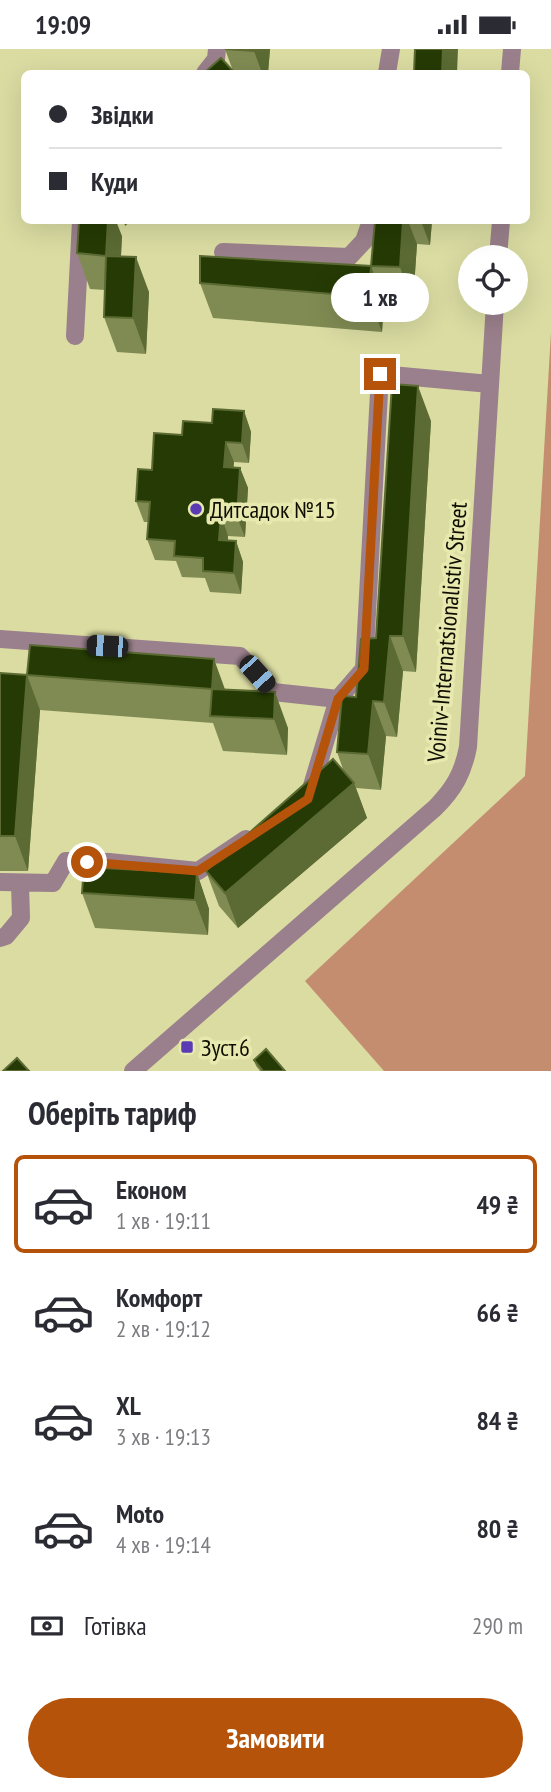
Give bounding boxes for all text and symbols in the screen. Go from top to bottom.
text: 19:09 [35,8,91,41]
text: Звідки [91,98,154,131]
text: Куди [91,165,138,198]
map controls [458,245,528,315]
button: locate [458,245,528,315]
callout: 1 хв [331,273,429,321]
text: 1 хв [362,283,398,312]
route end [364,358,396,390]
place label: Дитсадок №15 [210,494,336,525]
street label: Voiniv-Internatsionalistiv Street [420,500,474,764]
marker: Дитсадок №15 [188,501,204,517]
car [86,634,129,658]
car [236,651,279,697]
route start [71,846,103,878]
place label: Зуст.6 [201,1032,250,1063]
marker: Зуст.6 [179,1039,195,1055]
text: Оберіть тариф [28,1092,196,1134]
icon: car [32,1173,95,1236]
text: Економ [116,1173,187,1206]
text: 49 ₴ [476,1188,519,1221]
text: 1 хв · 19:11 [116,1206,211,1235]
icon: car [32,1281,95,1344]
text: Комфорт [116,1281,202,1314]
text: 66 ₴ [476,1296,519,1329]
text: 2 хв · 19:12 [116,1314,211,1343]
icon: car [32,1389,95,1452]
text: XL [116,1389,141,1422]
text: 84 ₴ [476,1404,519,1437]
text: 3 хв · 19:13 [116,1422,211,1451]
icon: car [32,1497,95,1560]
text: Moto [116,1497,164,1530]
text: 80 ₴ [476,1512,519,1545]
text: 4 хв · 19:14 [116,1530,211,1559]
icon: cash [28,1607,66,1645]
text: Готівка [84,1609,147,1642]
text: 290 m [472,1611,523,1640]
button: Замовити [28,1698,523,1778]

